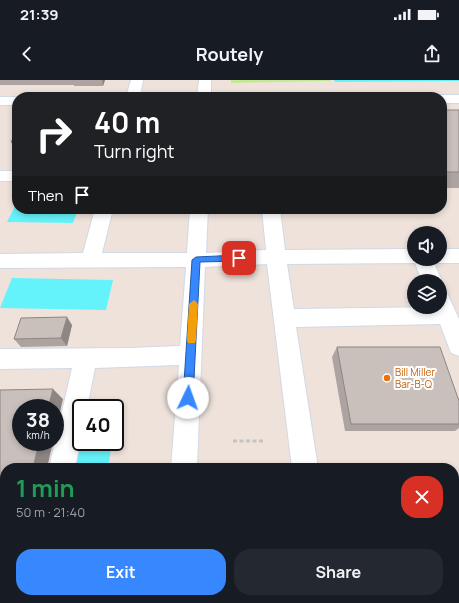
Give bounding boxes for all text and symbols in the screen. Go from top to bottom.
text: 21:39 [20,4,59,25]
text: Routely [196,42,263,66]
icon: back [16,43,38,65]
icon: share [421,43,443,65]
text: 40 m [94,103,160,141]
icon: right [28,108,80,160]
text: Turn right [94,139,175,163]
icon: arrive [71,184,93,206]
text: Then [28,185,63,206]
map controls [407,226,447,314]
button: sound [407,226,447,266]
pin [222,241,256,275]
icon: arrive [228,247,250,269]
button: layers [407,274,447,314]
place label: Bill Miller Bar-B-Q [395,365,435,391]
marker: Bill Miller Bar-B-Q [382,373,392,383]
position arrow [167,377,209,419]
speed limit sign: 40 [72,399,124,451]
text: 38 [26,406,50,433]
text: km/h [26,428,50,442]
text: 1 min [16,471,75,504]
button: close [401,476,443,518]
text: 50 m · 21:40 [16,503,85,521]
button: Exit [16,549,226,595]
button: Share [234,549,443,595]

